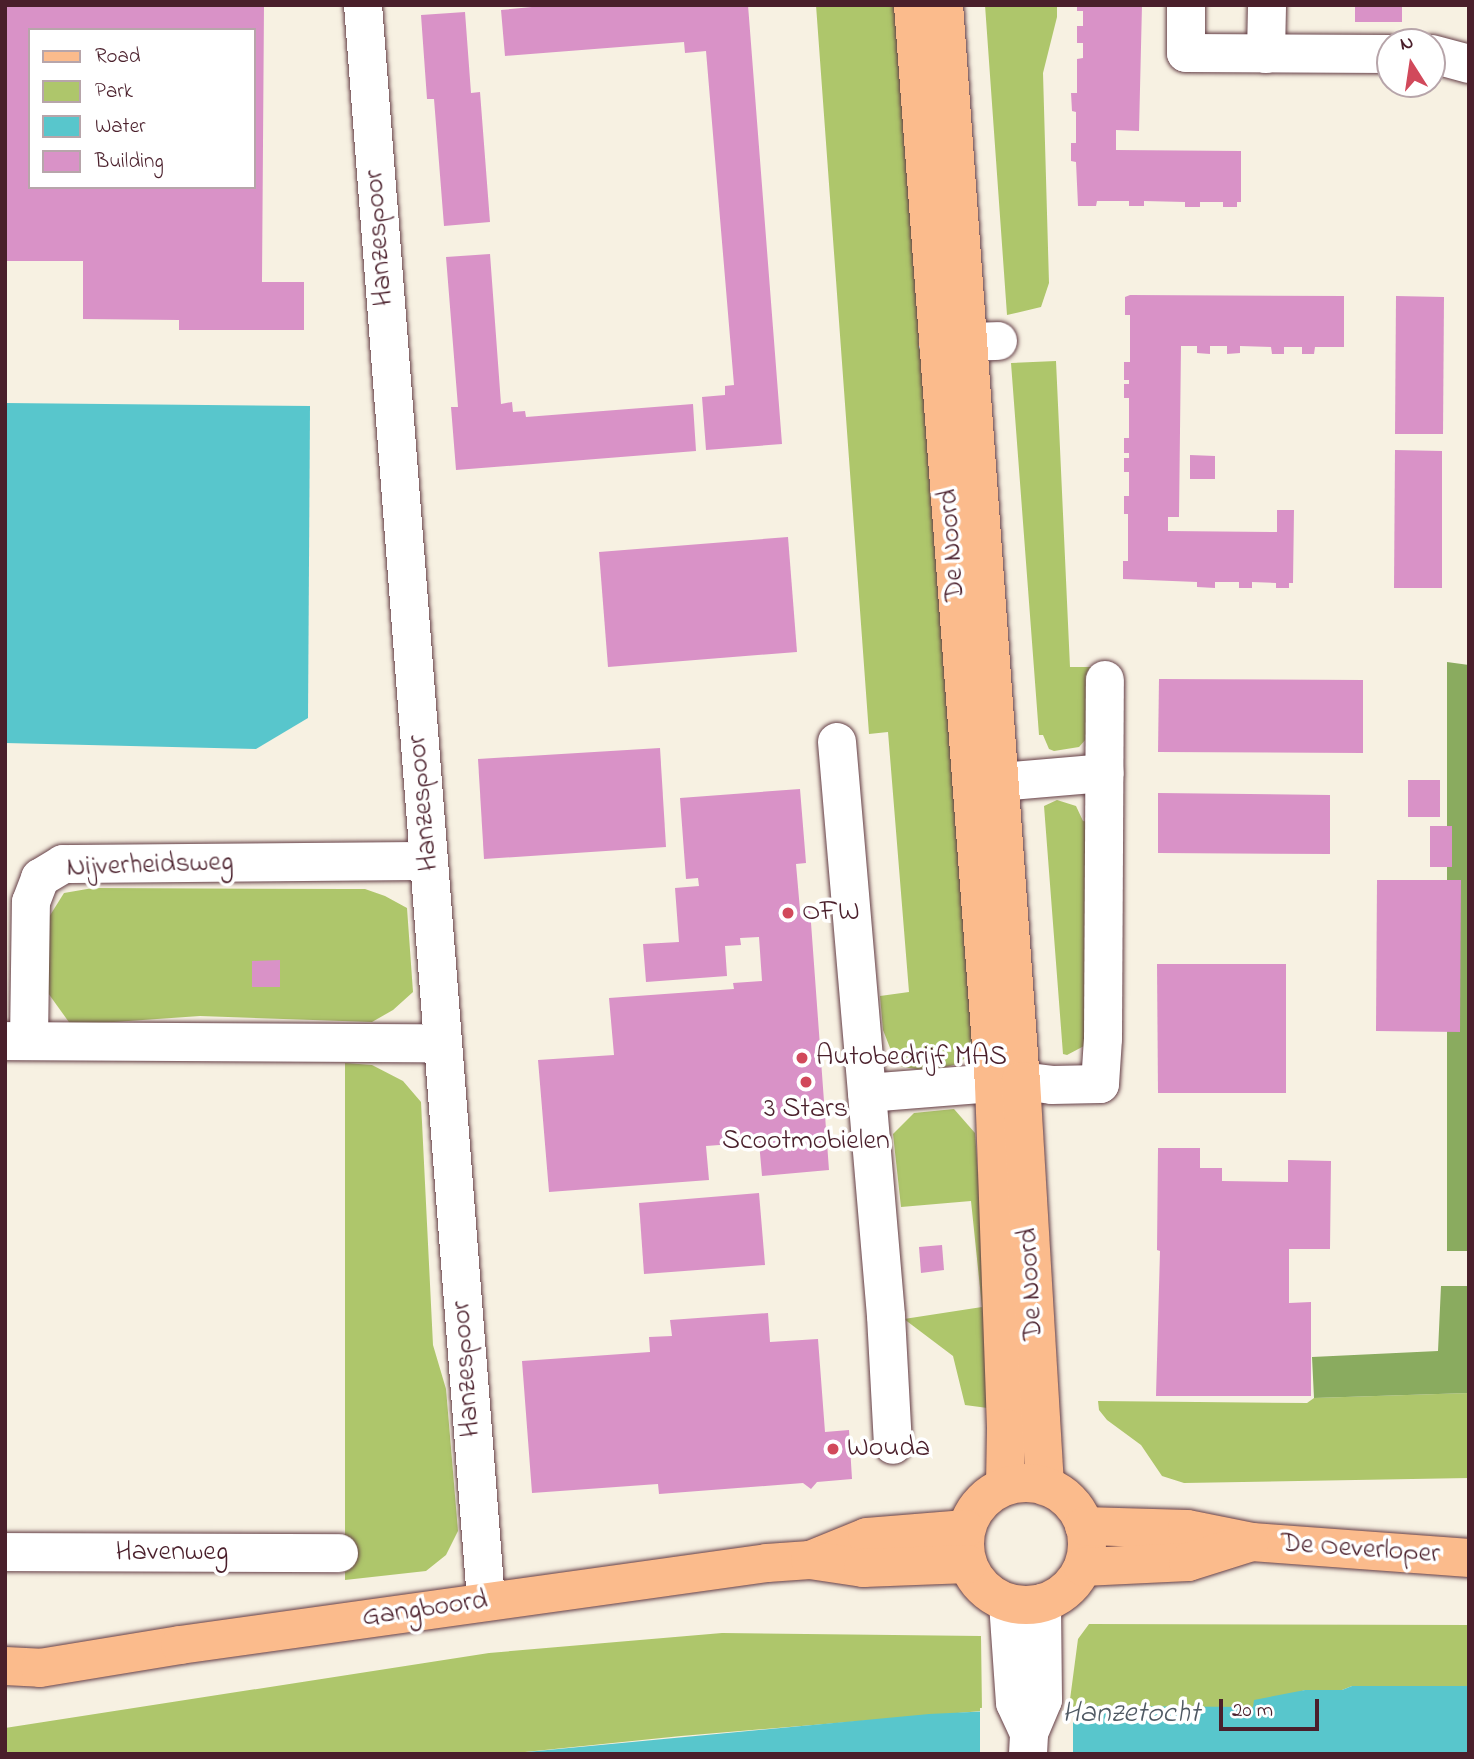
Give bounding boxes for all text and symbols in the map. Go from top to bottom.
legend [28,28,256,189]
north arrow [1376,28,1446,98]
text: N [1398,29,1416,58]
text: Road [95,42,141,72]
text: Park [95,77,133,107]
text: Water [95,112,146,142]
text: Building [95,147,164,177]
street label: Hanzespoor [358,169,402,307]
street label: De Noord [932,488,974,602]
street label: Hanzespoor [401,733,447,873]
street label: Nijverheidsweg [66,846,234,886]
place label: OFW [802,896,860,930]
marker: OFW [780,905,796,921]
place label: Autobedrijf MAS [816,1041,1007,1075]
marker: Autobedrijf MAS [794,1050,810,1066]
marker: 3 Stars Scootmobielen [798,1074,814,1090]
place label: 3 Stars Scootmobielen [722,1093,890,1159]
street label: De Noord [1012,1227,1052,1341]
street label: Hanzespoor [445,1300,489,1438]
place label: Wouda [847,1432,930,1466]
marker: Wouda [825,1441,841,1457]
street label: De Oeverloper [1279,1528,1441,1572]
street label: Havenweg [116,1536,228,1570]
street label: Gangboord [360,1585,490,1635]
scale bar [1222,1686,1322,1730]
water label: Hanzetocht [1062,1696,1200,1732]
text: 20 m [1232,1696,1273,1726]

